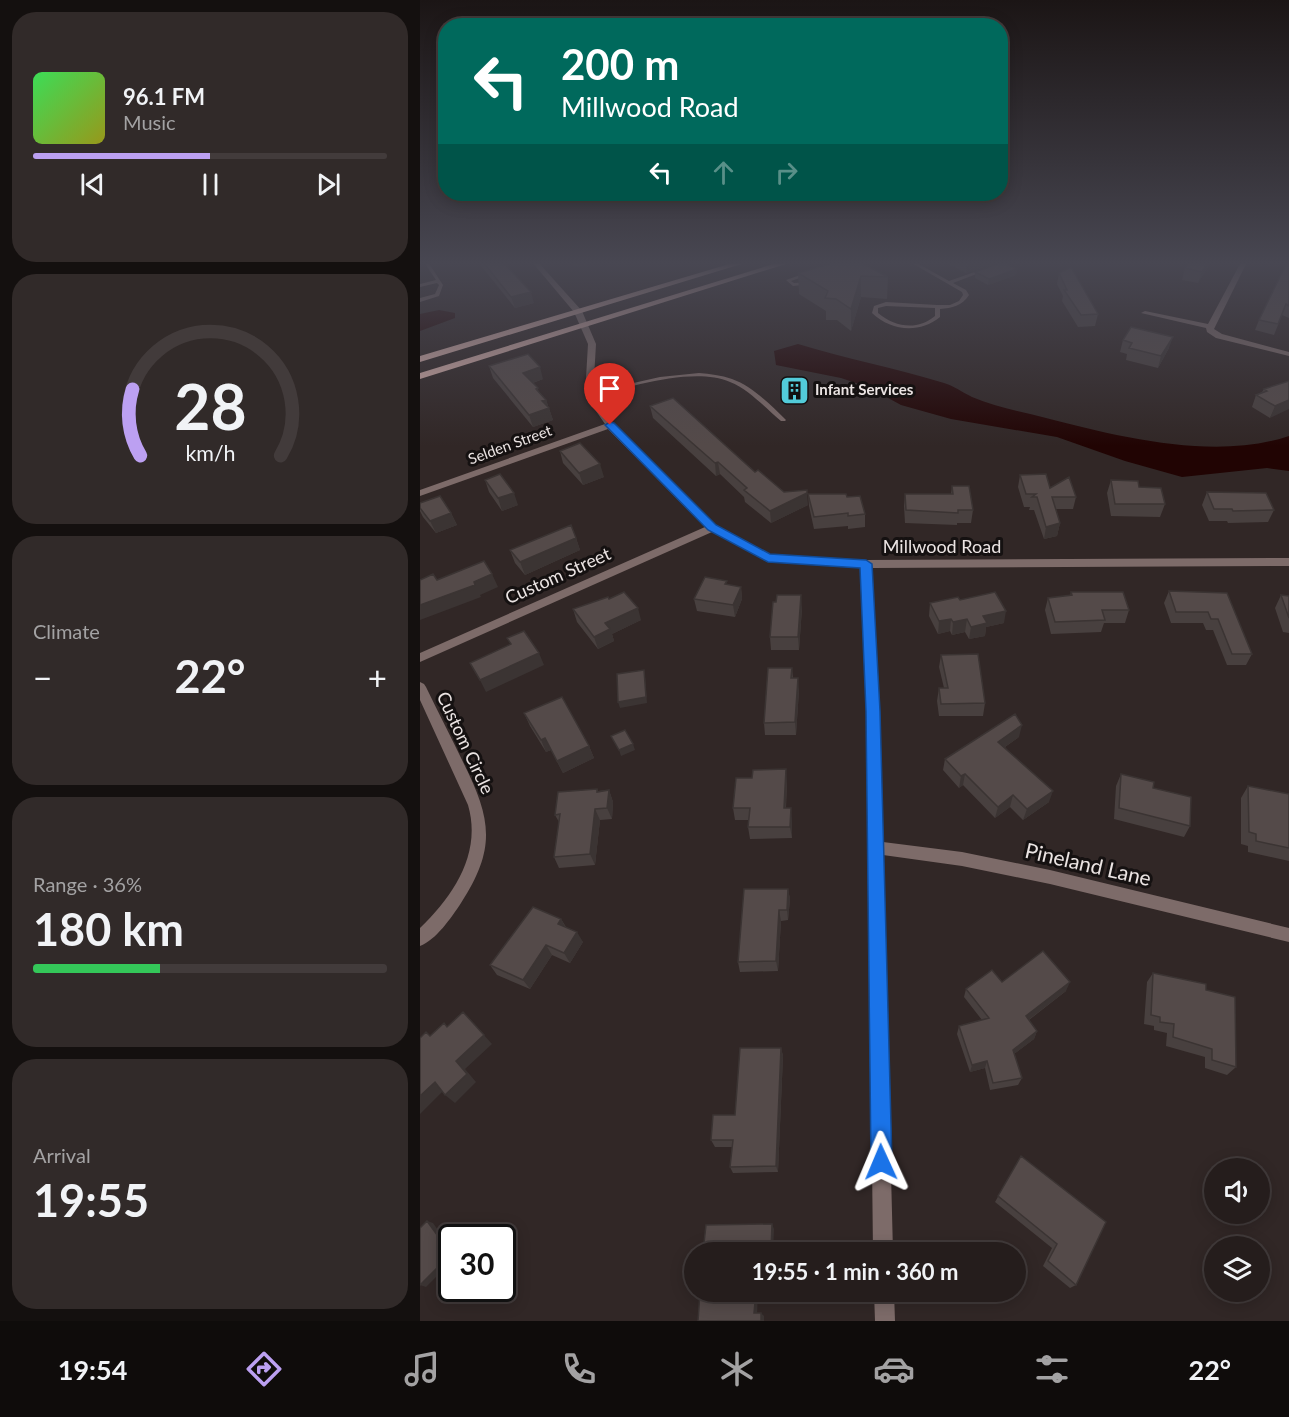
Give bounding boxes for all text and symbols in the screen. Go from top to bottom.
text: 200 m [561,39,679,89]
icon: left [462,42,540,120]
text: 96.1 FM [123,83,205,110]
text: Millwood Road [561,90,739,123]
text: Music [123,110,176,134]
icon: left [644,156,677,189]
icon: ahead [707,156,740,189]
icon: right [770,156,803,189]
icon: previous [76,168,109,201]
icon: pause [194,168,227,201]
icon: next [312,168,345,201]
pin [584,363,635,425]
text: 28 [174,368,246,443]
icon: arrive [593,372,626,405]
building icon: Infant Services [778,374,810,406]
place label: Infant Services [815,380,914,398]
street label: Selden Street [465,420,554,467]
text: km/h [185,440,235,466]
street label: Millwood Road [883,535,1001,557]
street label: Custom Street [501,542,614,608]
text: Climate [33,619,100,643]
text: 22° [175,649,245,703]
text: − [33,657,52,697]
text: + [368,657,387,697]
street label: Custom Circle [433,688,499,797]
street label: Pineland Lane [1023,837,1154,890]
text: Range · 36% [33,872,142,896]
text: 180 km [33,902,184,956]
position arrow [849,1130,913,1194]
text: Arrival [33,1143,91,1167]
map controls [1204,1158,1270,1302]
button: sound [1204,1158,1270,1224]
text: 19:55 [33,1173,149,1227]
speed limit sign: 30 [438,1224,516,1302]
button: layers [1204,1236,1270,1302]
text: 19:55 · 1 min · 360 m [752,1258,958,1285]
icon: directions [243,1348,285,1390]
icon: music [401,1348,443,1390]
icon: phone [558,1348,600,1390]
icon: climate [716,1348,758,1390]
icon: car [873,1348,915,1390]
icon: filters [1031,1348,1073,1390]
text: 19:54 [58,1353,127,1386]
text: 22° [1189,1353,1231,1386]

